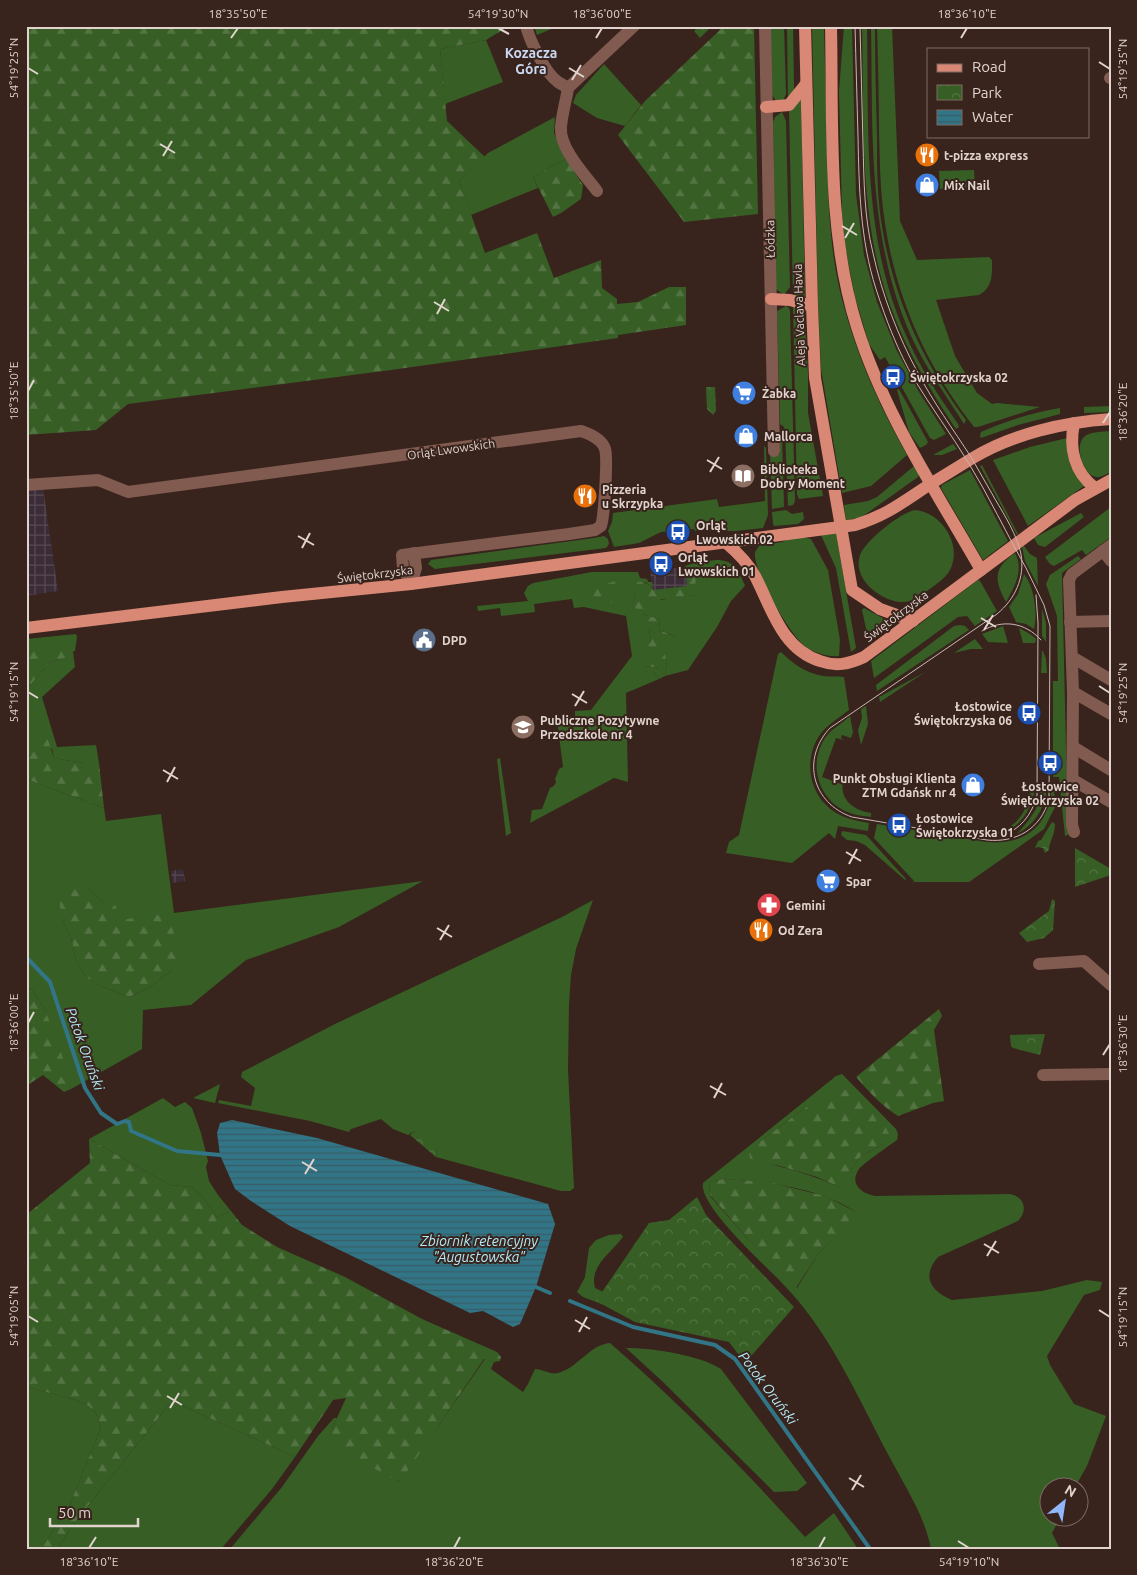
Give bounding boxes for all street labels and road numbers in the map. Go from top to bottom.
street label: Łódzka [763,220,777,258]
street label: Aleja Vaclava Havla [791,264,807,366]
street label: Orląt Lwowskich [406,436,496,462]
street label: Świętokrzyska [336,563,414,585]
street label: Świętokrzyska [862,588,930,644]

